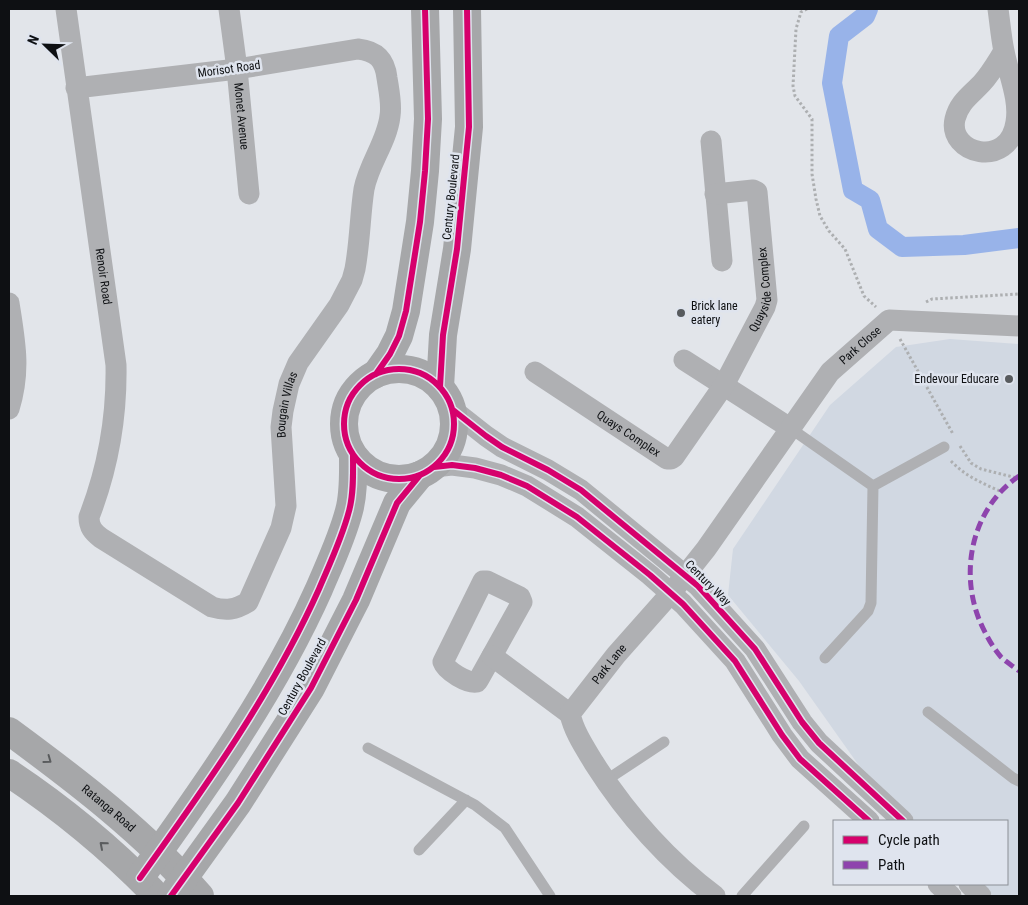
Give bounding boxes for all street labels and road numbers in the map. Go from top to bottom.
street label: Morisot Road [197,58,261,80]
street label: Monet Avenue [231,82,252,151]
street label: Century Boulevard [440,153,462,241]
street label: Quayside Complex [746,246,774,334]
street label: Renoir Road [93,247,114,306]
street label: Park Close [837,323,884,367]
street label: Bougain Villas [274,369,300,439]
street label: Quays Complex [594,408,663,460]
street label: Century Way [682,557,734,609]
street label: Century Boulevard [275,636,329,718]
street label: Park Lane [589,641,630,687]
street label: Ratanga Road [79,782,138,835]

